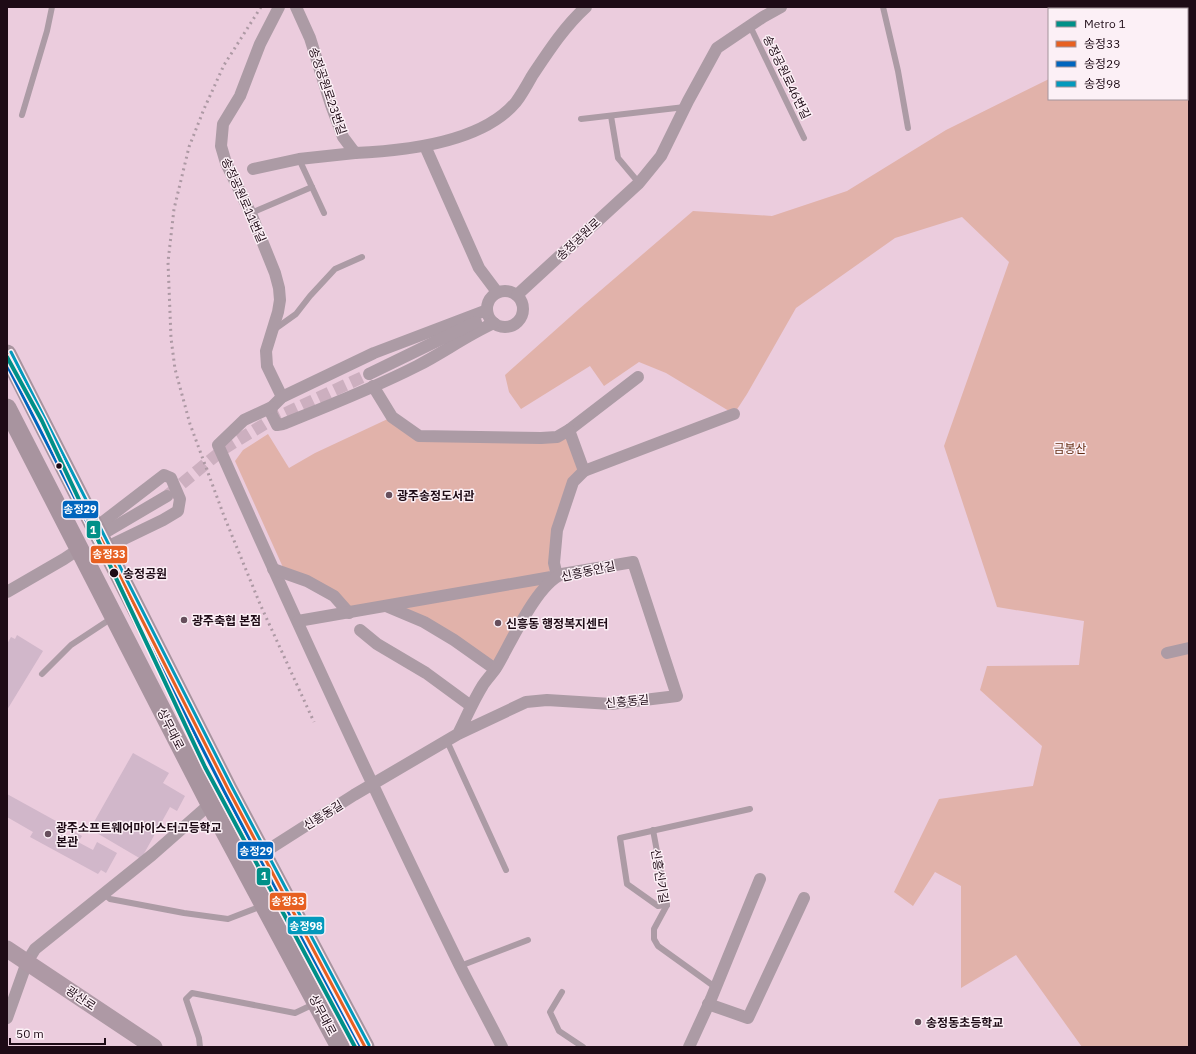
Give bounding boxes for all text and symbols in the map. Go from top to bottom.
legend [1048,8,1188,100]
text: Metro 1 [1084,16,1126,31]
street label: 송정공원로46번길 [760,33,814,121]
text: 송정33 [1084,36,1120,51]
street label: 송정공원로23번길 [306,45,350,137]
text: 송정29 [1084,56,1120,71]
text: 송정98 [1084,76,1120,91]
street label: 송정공원로11번길 [219,155,269,245]
street label: 송정공원로 [553,215,603,263]
park label: 금봉산 [1053,441,1087,456]
unlabelled marker [54,461,64,471]
place label: 광주송정도서관 [397,488,474,503]
marker: 광주송정도서관 [384,490,394,500]
line badge: 송정29 [62,500,99,519]
text: 송정29 [63,502,97,516]
line badge: 1 [86,520,101,539]
text: 1 [90,523,97,537]
line badge: 송정33 [90,545,128,564]
text: 송정33 [92,547,126,561]
street label: 신흥동안길 [559,558,617,584]
place label: 송정공원 [123,566,167,581]
marker: 송정공원 [108,567,120,579]
place label: 광주축협 본점 [192,613,261,628]
marker: 광주축협 본점 [179,615,189,625]
place label: 신흥동 행정복지센터 [506,616,608,631]
marker: 신흥동 행정복지센터 [493,618,503,628]
street label: 신흥동길 [604,692,650,710]
street label: 상무대로 [154,706,188,752]
street label: 신흥동길 [300,797,346,833]
place label: 광주소프트웨어마이스터고등학교 본관 [56,820,222,849]
marker: 광주소프트웨어마이스터고등학교 본관 [43,829,53,839]
line badge: 송정29 [237,841,274,860]
text: 송정29 [239,844,273,858]
street label: 신흥신기길 [648,848,672,904]
line badge: 1 [256,867,271,886]
text: 1 [261,869,268,883]
line badge: 송정33 [269,892,307,911]
text: 송정33 [271,894,305,908]
line badge: 송정98 [287,916,325,935]
text: 송정98 [289,919,323,933]
street label: 광산로 [63,983,99,1013]
street label: 상무대로 [306,992,340,1038]
place label: 송정동초등학교 [926,1015,1003,1030]
marker: 송정동초등학교 [913,1017,923,1027]
scale bar [10,1020,105,1046]
text: 50 m [16,1026,44,1041]

